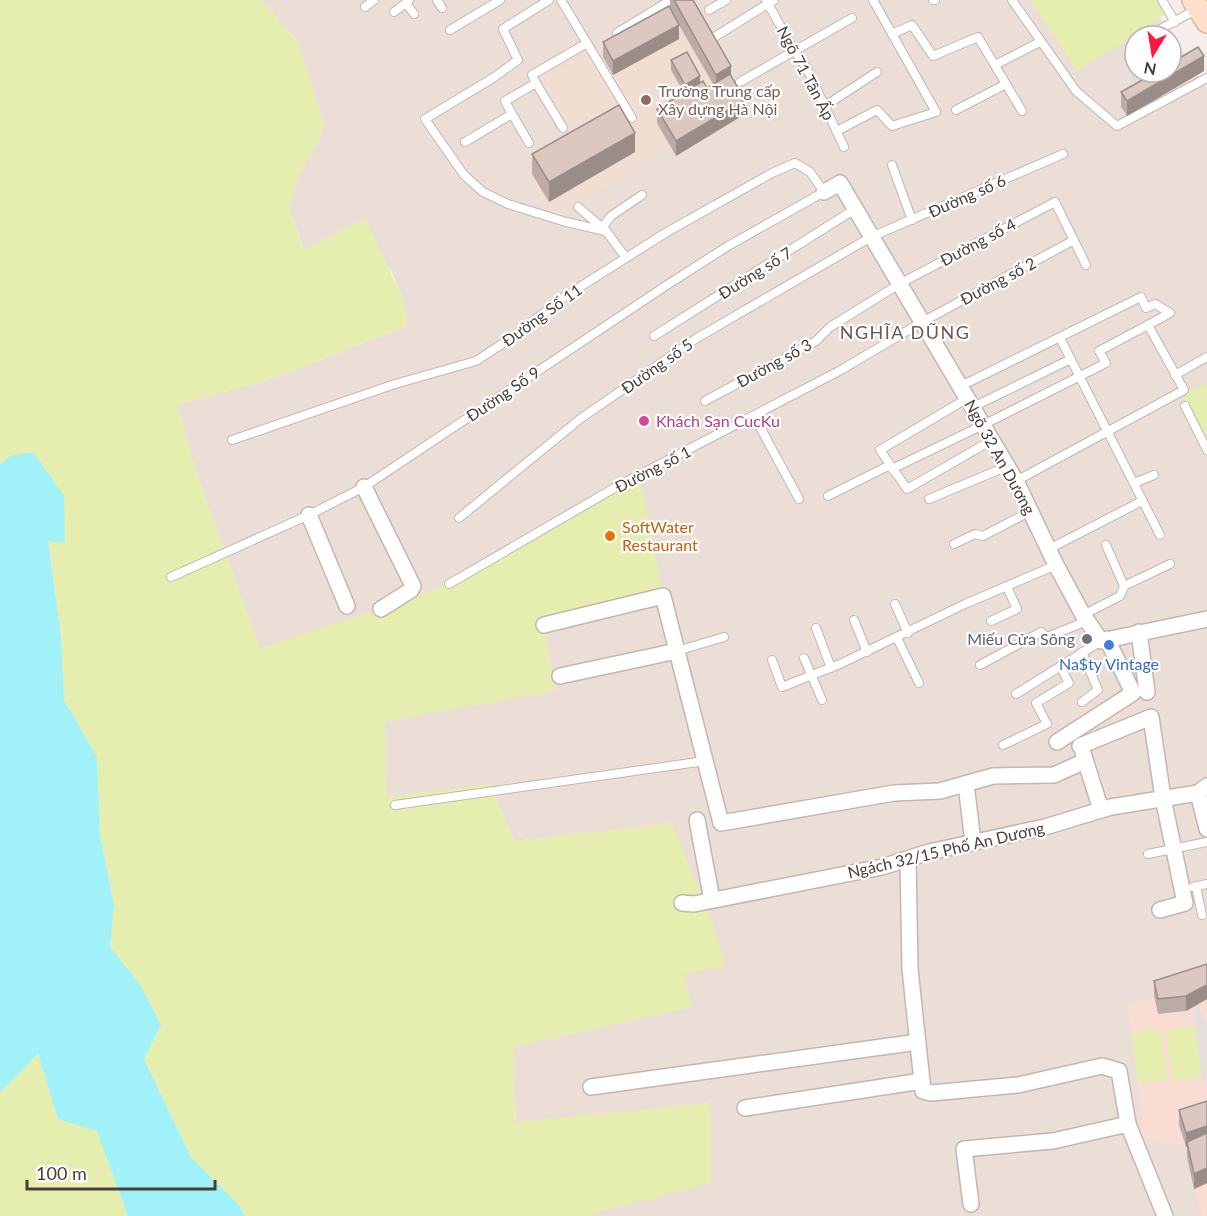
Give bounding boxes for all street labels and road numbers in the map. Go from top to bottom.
street label: Ngõ 71 Tân Ấp [774,23,839,123]
street label: Đường số 6 [925,170,1008,221]
street label: Đường số 4 [937,214,1019,269]
street label: Đường số 7 [715,243,795,303]
street label: Đường số 2 [957,253,1039,308]
street label: Đường Số 11 [498,279,585,350]
street label: Đường số 5 [617,334,696,397]
street label: Đường số 3 [733,334,815,391]
street label: Đường Số 9 [462,362,543,425]
street label: Ngõ 32 An Dương [961,396,1040,518]
street label: Đường số 1 [612,441,694,496]
street label: Ngách 32/15 Phố An Dương [846,818,1046,881]

